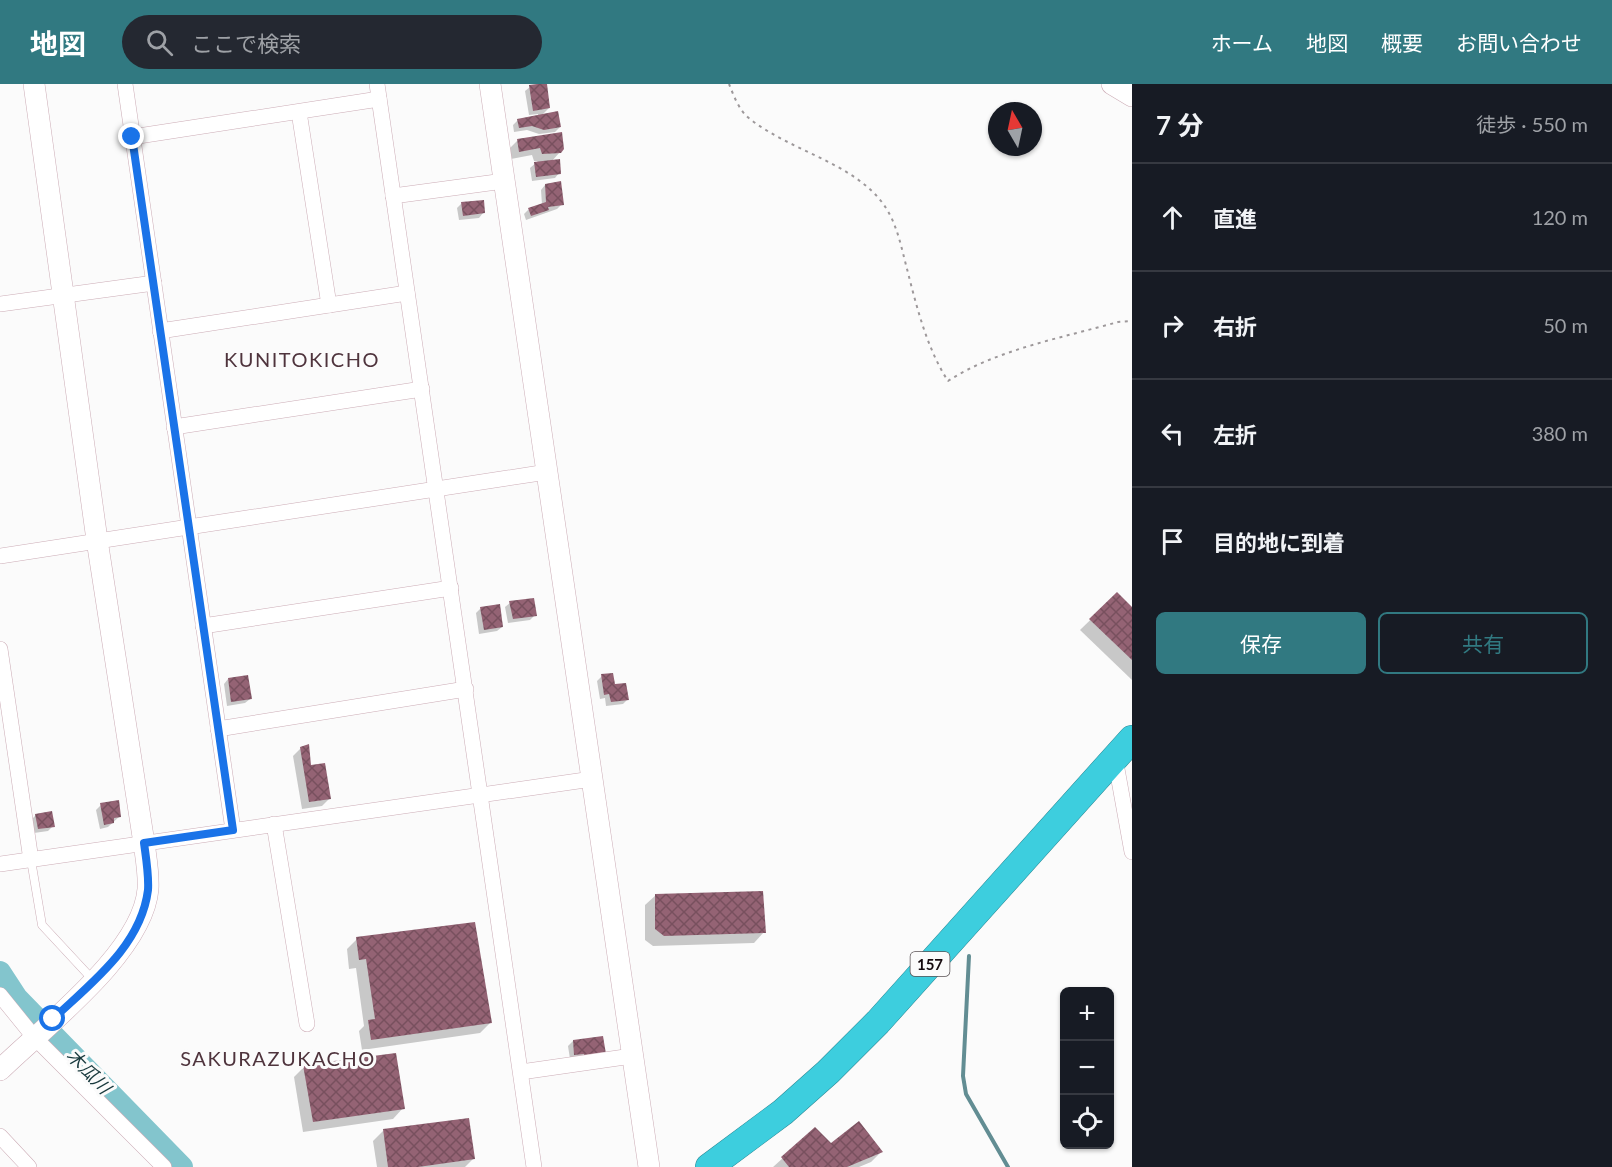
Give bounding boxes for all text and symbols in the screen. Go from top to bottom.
search box [122,15,542,69]
text: 地図 [30,26,86,60]
icon: search [143,26,176,59]
text: ここで検索 [191,30,301,57]
text: ホーム [1211,30,1273,55]
text: 地図 [1306,30,1348,55]
text: 概要 [1381,30,1423,55]
text: お問い合わせ [1456,30,1582,55]
north arrow [988,102,1042,156]
text: 7 分 [1156,109,1203,141]
text: 徒歩 · 550 m [1476,112,1588,136]
route end [118,123,144,149]
icon: ahead [1156,201,1189,234]
text: 直進 [1213,205,1257,232]
text: 120 m [1532,205,1588,229]
icon: right [1156,309,1189,342]
text: 右折 [1213,313,1257,340]
text: 50 m [1543,313,1588,337]
district label: KUNITOKICHO [224,347,380,371]
icon: left [1156,417,1189,450]
text: 左折 [1213,421,1257,448]
text: 380 m [1532,421,1588,445]
icon: arrive [1156,525,1189,558]
text: 目的地に到着 [1213,529,1345,556]
button: 保存 [1156,612,1366,674]
button: 共有 [1378,612,1588,674]
road number: 157 [910,952,950,976]
map controls [1060,987,1114,1149]
button: + [1060,987,1114,1041]
route start [39,1005,65,1031]
button: − [1060,1041,1114,1095]
water label: 木瓜川 [62,1044,117,1100]
district label: SAKURAZUKACHO [180,1046,376,1070]
button: locate [1060,1095,1114,1149]

